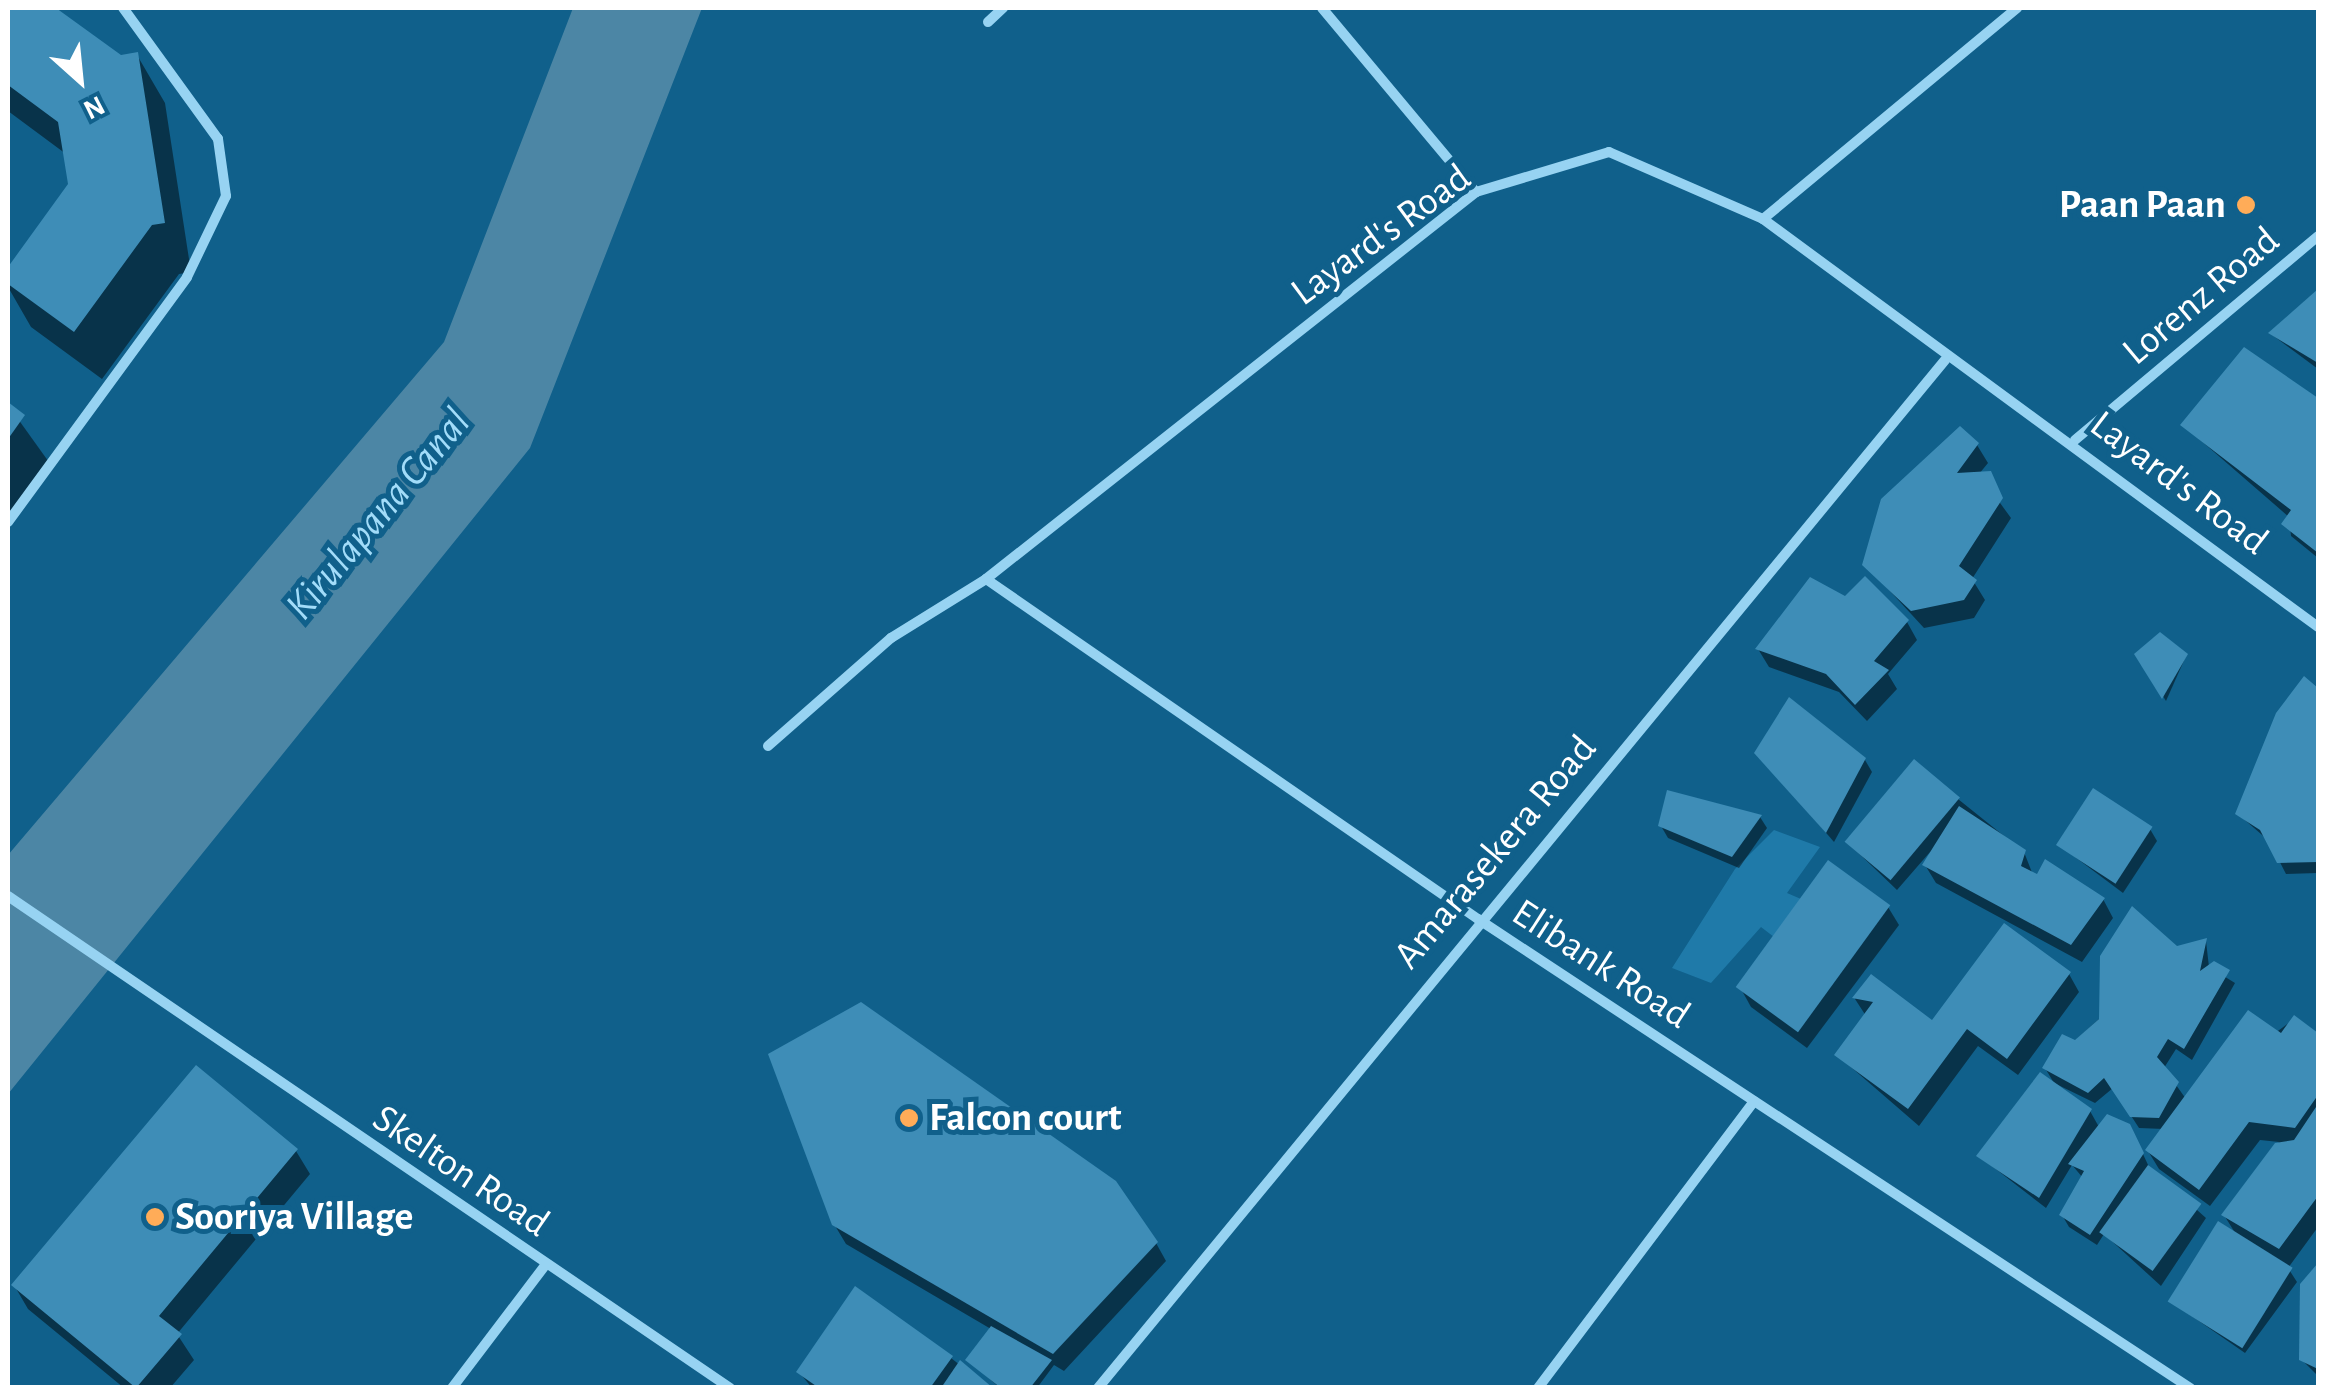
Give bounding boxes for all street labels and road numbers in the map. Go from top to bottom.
street label: Layard's Road [1282,154,1480,316]
street label: Lorenz Road [2113,217,2289,375]
street label: Layard's Road [2081,401,2277,565]
street label: Amarasekera Road [1383,725,1607,979]
street label: Elibank Road [1503,889,1699,1039]
street label: Skelton Road [364,1094,558,1248]

